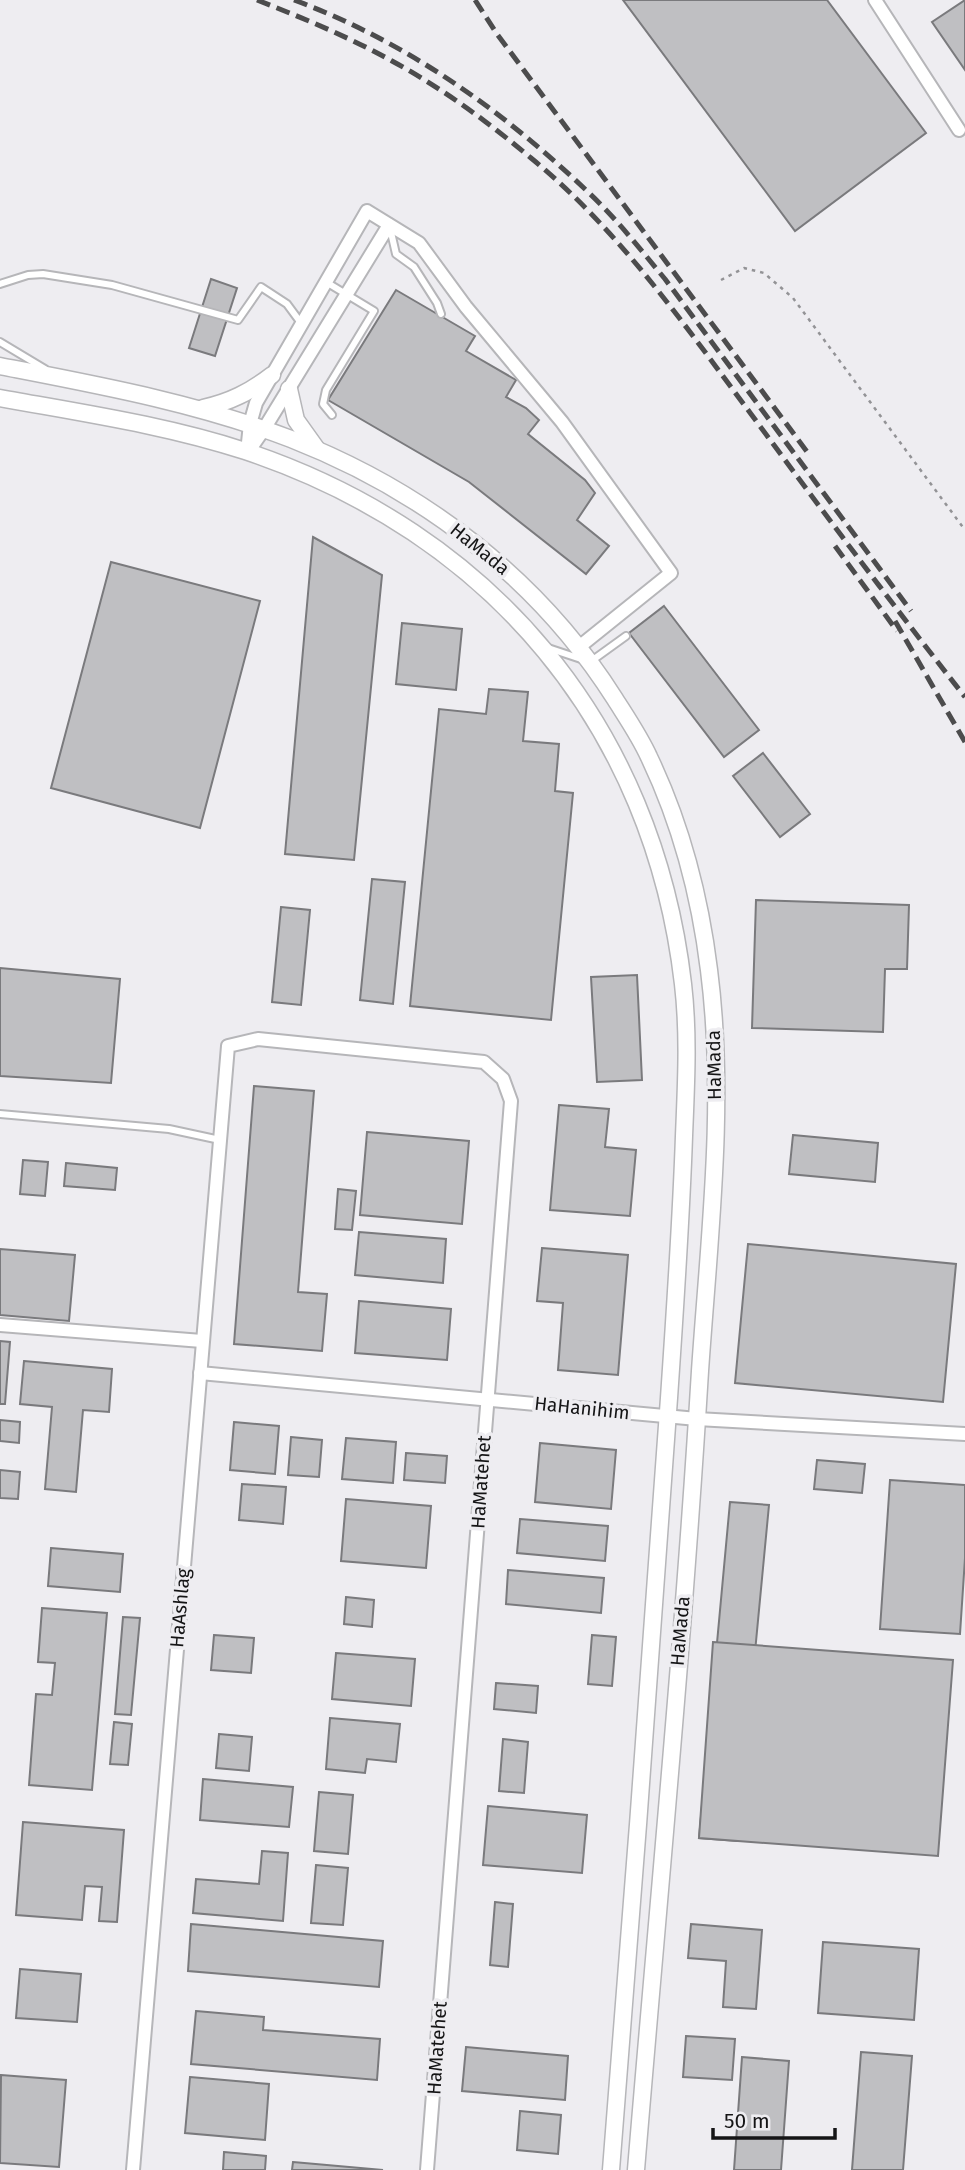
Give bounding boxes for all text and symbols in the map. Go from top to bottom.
street label: HaMada [446,518,514,580]
street label: HaMada [702,1030,726,1100]
street label: HaHanihim [533,1392,631,1424]
street label: HaMatehet [466,1434,496,1530]
street label: HaAshlag [165,1567,195,1649]
street label: HaMada [665,1595,695,1667]
street label: HaMatehet [422,2000,452,2096]
scale bar [713,2096,836,2140]
text: 50 m [724,2108,770,2134]

